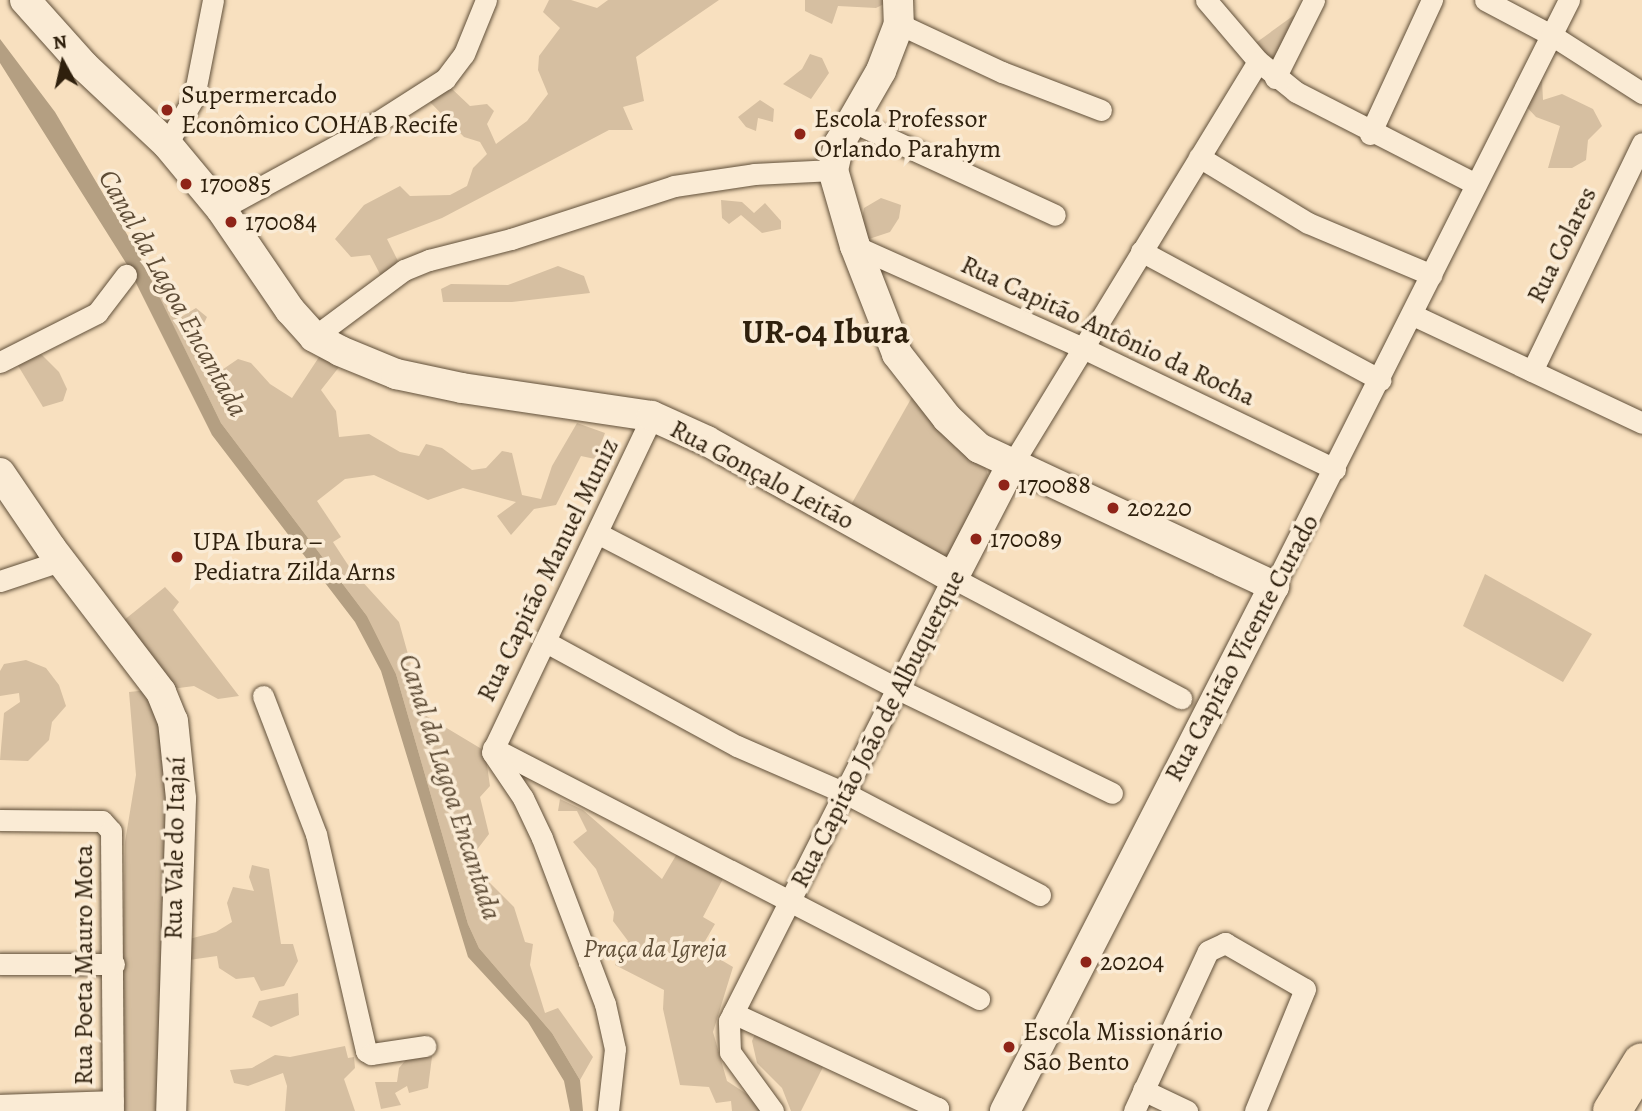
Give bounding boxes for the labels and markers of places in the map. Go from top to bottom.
place label: Supermercado Econômico COHAB Recife [181,79,458,140]
marker: Supermercado Econômico COHAB Recife [159,102,175,118]
place label: Escola Professor Orlando Parahym [814,103,1001,164]
marker: Escola Professor Orlando Parahym [792,126,808,142]
place label: 170085 [200,168,271,200]
marker: 170085 [178,176,194,192]
place label: 170084 [245,206,317,238]
marker: 170084 [223,214,239,230]
place label: 170088 [1018,469,1091,501]
marker: 170088 [996,477,1012,493]
place label: 20220 [1127,492,1192,524]
marker: 20220 [1105,500,1121,516]
place label: 170089 [990,523,1062,555]
place label: UPA Ibura – Pediatra Zilda Arns [193,526,396,588]
marker: 170089 [968,531,984,547]
marker: UPA Ibura – Pediatra Zilda Arns [167,547,187,567]
place label: 20204 [1100,946,1164,978]
marker: 20204 [1078,954,1094,970]
place label: Escola Missionário São Bento [1023,1016,1223,1078]
marker: Escola Missionário São Bento [1001,1039,1017,1055]

